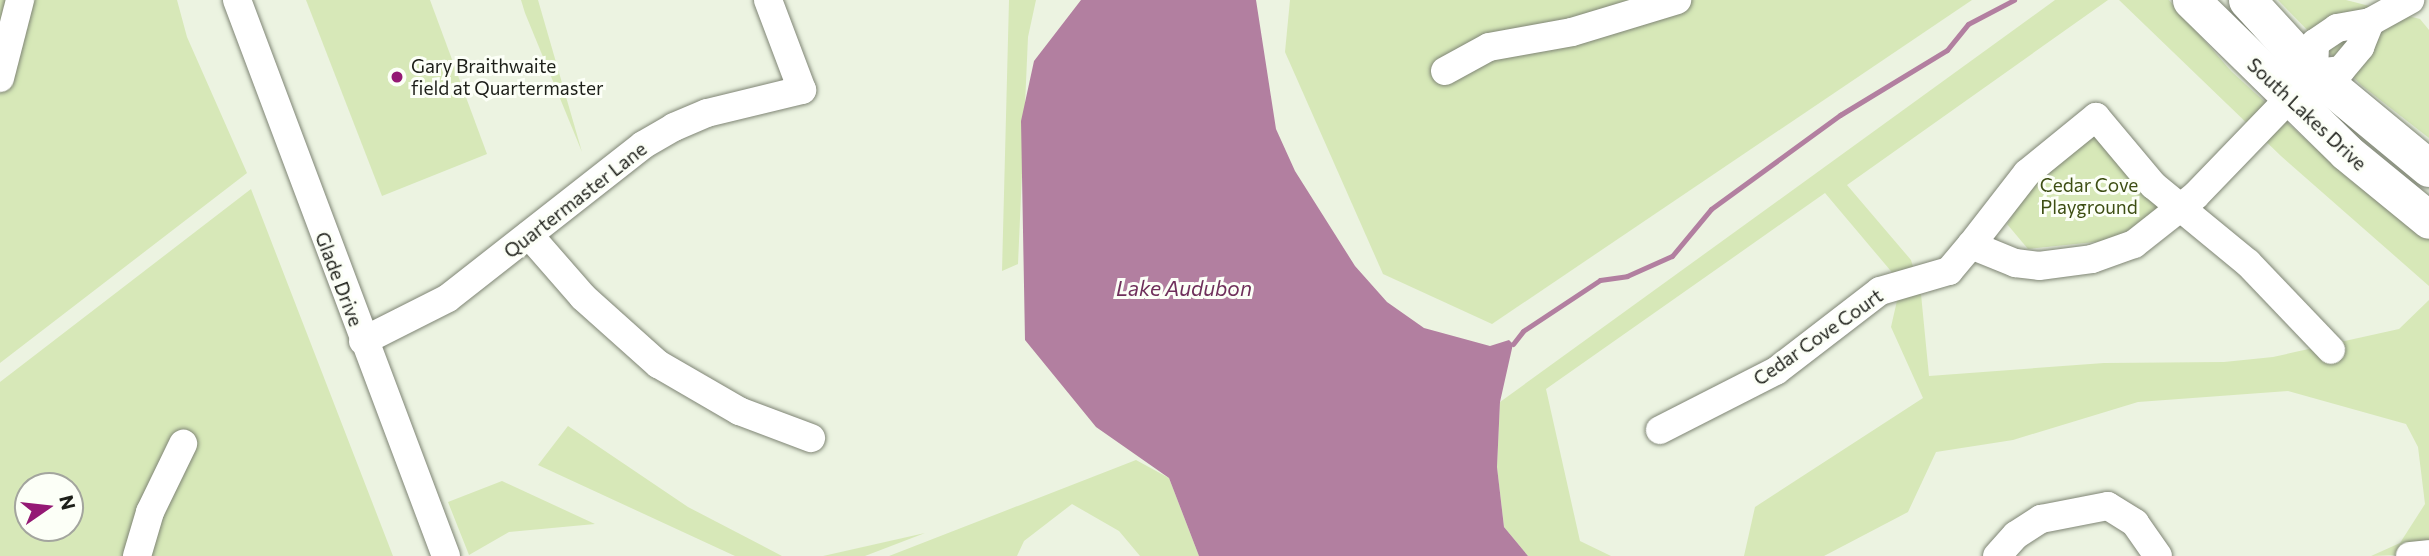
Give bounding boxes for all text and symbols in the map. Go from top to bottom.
street label: South Lakes Drive [2243,53,2371,175]
place label: Gary Braithwaite field at Quartermaster [411,55,604,99]
marker: Gary Braithwaite field at Quartermaster [389,69,405,85]
street label: Quartermaster Lane [499,137,651,263]
park label: Cedar Cove Playground [2040,174,2138,218]
street label: Glade Drive [311,229,367,329]
water label: Lake Audubon [1116,275,1252,301]
street label: Cedar Cove Court [1749,284,1887,390]
north arrow [14,472,84,542]
text: N [55,493,81,512]

